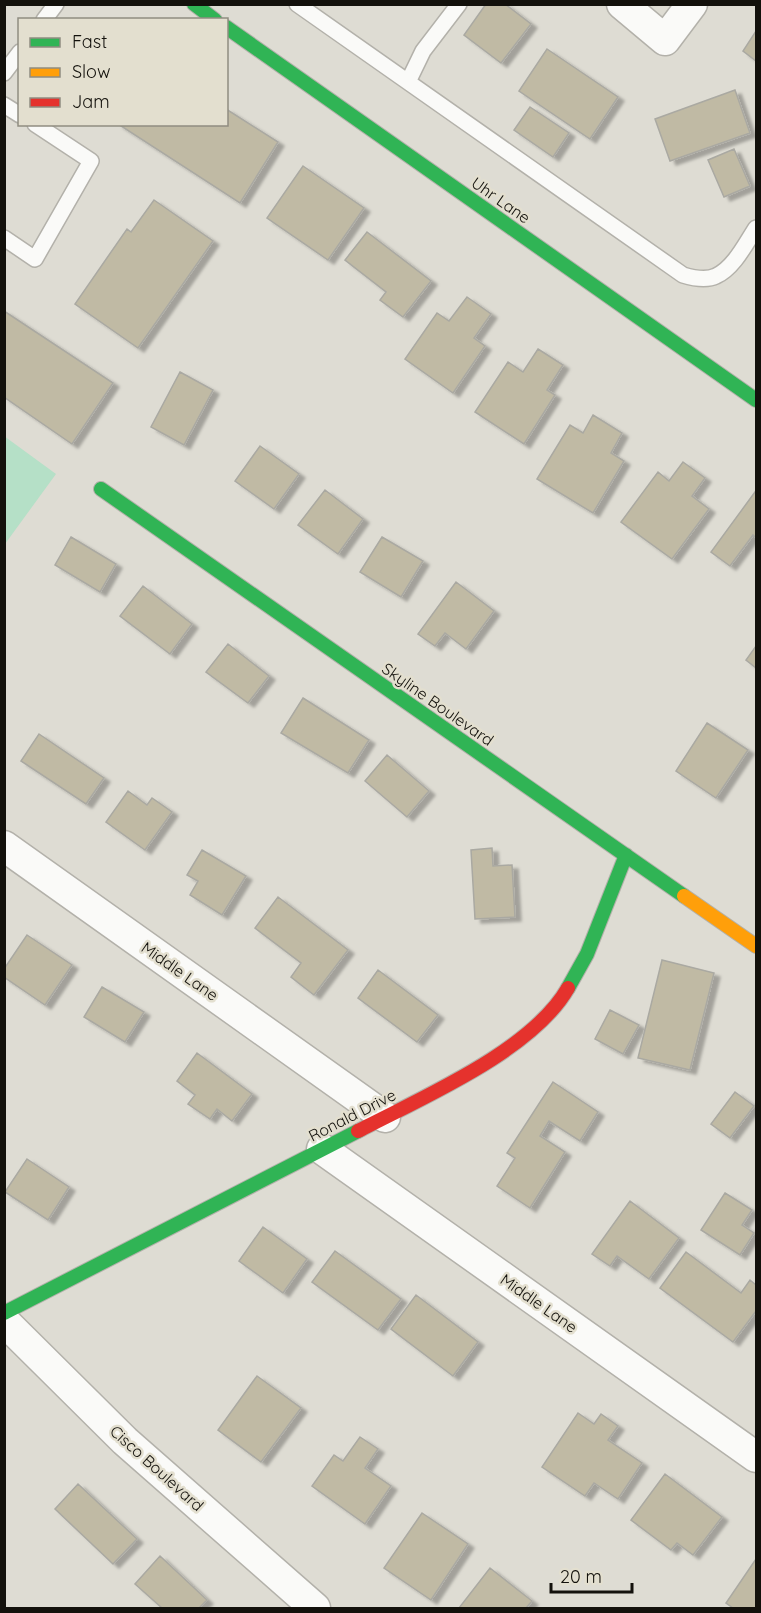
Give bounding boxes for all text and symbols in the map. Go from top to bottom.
legend [18,18,228,126]
text: Fast [72,30,107,53]
text: Slow [72,60,110,83]
text: Jam [72,90,110,113]
street label: Uhr Lane [468,172,534,228]
street label: Skyline Boulevard [378,658,498,750]
street label: Middle Lane [138,937,222,1005]
street label: Ronald Drive [305,1084,399,1146]
street label: Middle Lane [497,1269,581,1337]
street label: Cisco Boulevard [106,1421,208,1515]
scale bar [551,1556,632,1594]
text: 20 m [560,1565,602,1588]

